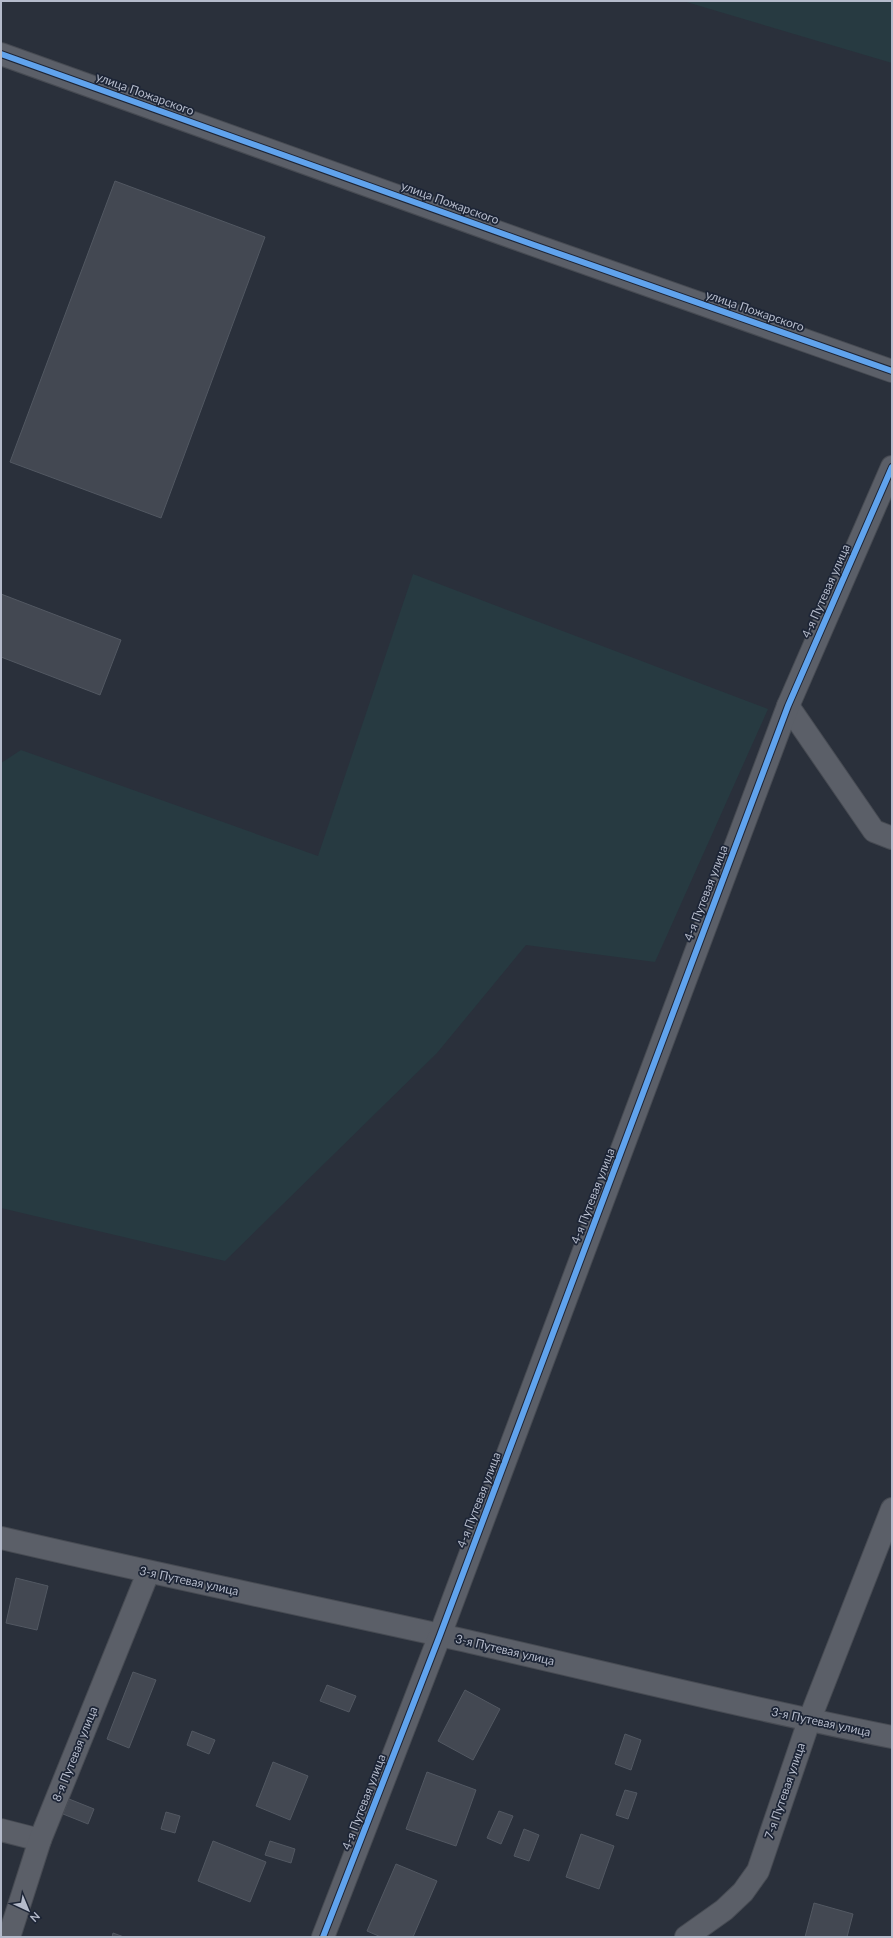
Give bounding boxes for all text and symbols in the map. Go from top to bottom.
street label: улица Пожарского [94,69,196,118]
street label: улица Пожарского [399,178,501,227]
street label: улица Пожарского [704,287,807,334]
street label: 4-я Путевая улица [798,542,853,640]
street label: 4-я Путевая улица [680,843,731,943]
street label: 4-я Путевая улица [567,1146,618,1246]
street label: 4-я Путевая улица [453,1450,504,1550]
street label: 3-я Путевая улица [138,1563,240,1598]
street label: 3-я Путевая улица [454,1631,556,1668]
street label: 8-я Путевая улица [49,1704,100,1804]
street label: 3-я Путевая улица [770,1704,872,1739]
street label: 7-я Путевая улица [761,1741,808,1841]
street label: 4-я Путевая улица [338,1752,389,1852]
north arrow [8,1890,48,1930]
text: N [28,1910,43,1925]

